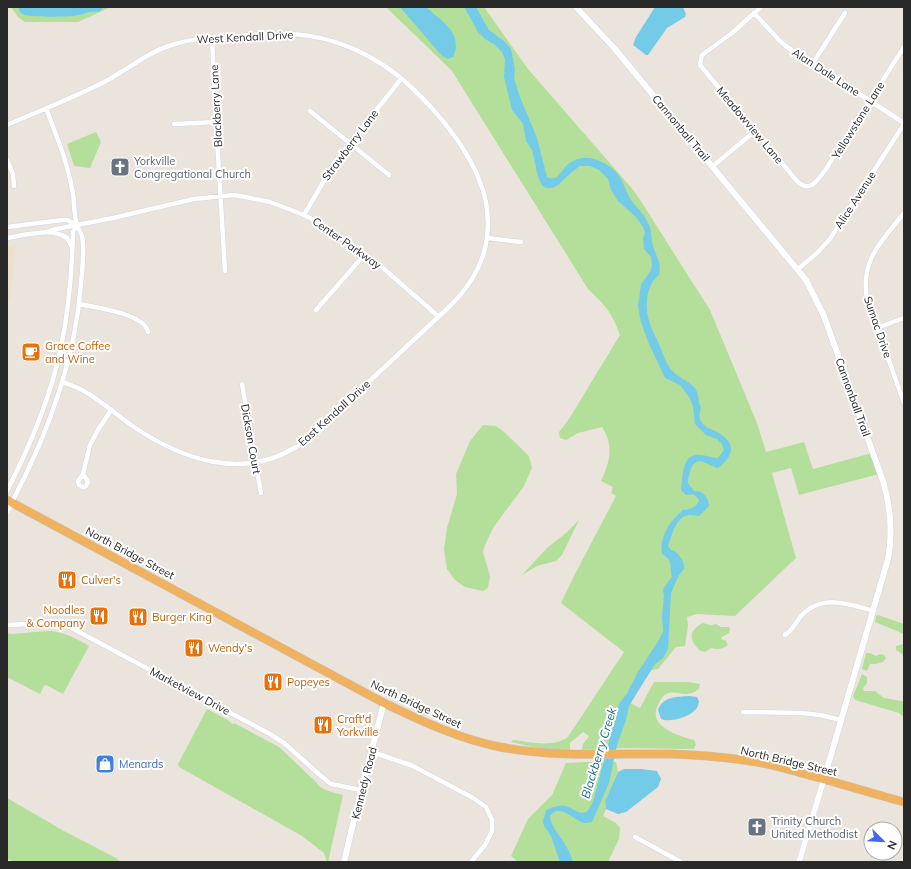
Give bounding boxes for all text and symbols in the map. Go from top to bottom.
street label: West Kendall Drive [196,27,294,47]
street label: Alan Dale Lane [790,45,863,99]
street label: Blackberry Lane [207,64,225,148]
street label: Yellowstone Lane [828,79,887,162]
street label: Meadowview Lane [714,84,786,166]
street label: Cannonball Trail [649,92,713,164]
street label: Strawberry Lane [319,107,381,183]
place label: Yorkville Congregational Church [133,154,251,181]
church icon: Yorkville Congregational Church [109,156,131,178]
street label: Alice Avenue [831,169,879,231]
street label: Center Parkway [310,214,384,272]
street label: Sumac Drive [861,294,895,360]
place label: Grace Coffee and Wine [45,339,110,366]
cafe icon: Grace Coffee and Wine [20,341,42,363]
street label: Cannonball Trail [832,356,874,438]
street label: East Kendall Drive [295,377,373,449]
street label: Dickson Court [238,403,264,475]
street label: North Bridge Street [83,524,177,582]
restaurant icon: Culver's [56,569,78,591]
place label: Culver's [81,573,121,587]
place label: Noodles & Company [26,603,85,630]
restaurant icon: Noodles & Company [88,605,110,627]
restaurant icon: Burger King [127,606,149,628]
place label: Burger King [152,610,212,624]
restaurant icon: Wendy's [183,637,205,659]
place label: Wendy's [208,641,252,655]
street label: Marketview Drive [147,664,233,718]
restaurant icon: Popeyes [262,671,284,693]
place label: Popeyes [287,675,330,689]
street label: North Bridge Street [368,677,464,731]
water label: Blackberry Creek [578,705,620,800]
place label: Craft'd Yorkville [336,712,378,739]
restaurant icon: Craft'd Yorkville [312,714,334,736]
street label: North Bridge Street [739,743,839,779]
street label: Kennedy Road [348,745,380,821]
shop icon: Menards [94,753,116,775]
place label: Menards [119,757,163,771]
place label: Trinity Church United Methodist [771,814,858,841]
church icon: Trinity Church United Methodist [746,816,768,838]
north arrow [863,821,903,861]
text: N [884,838,900,852]

